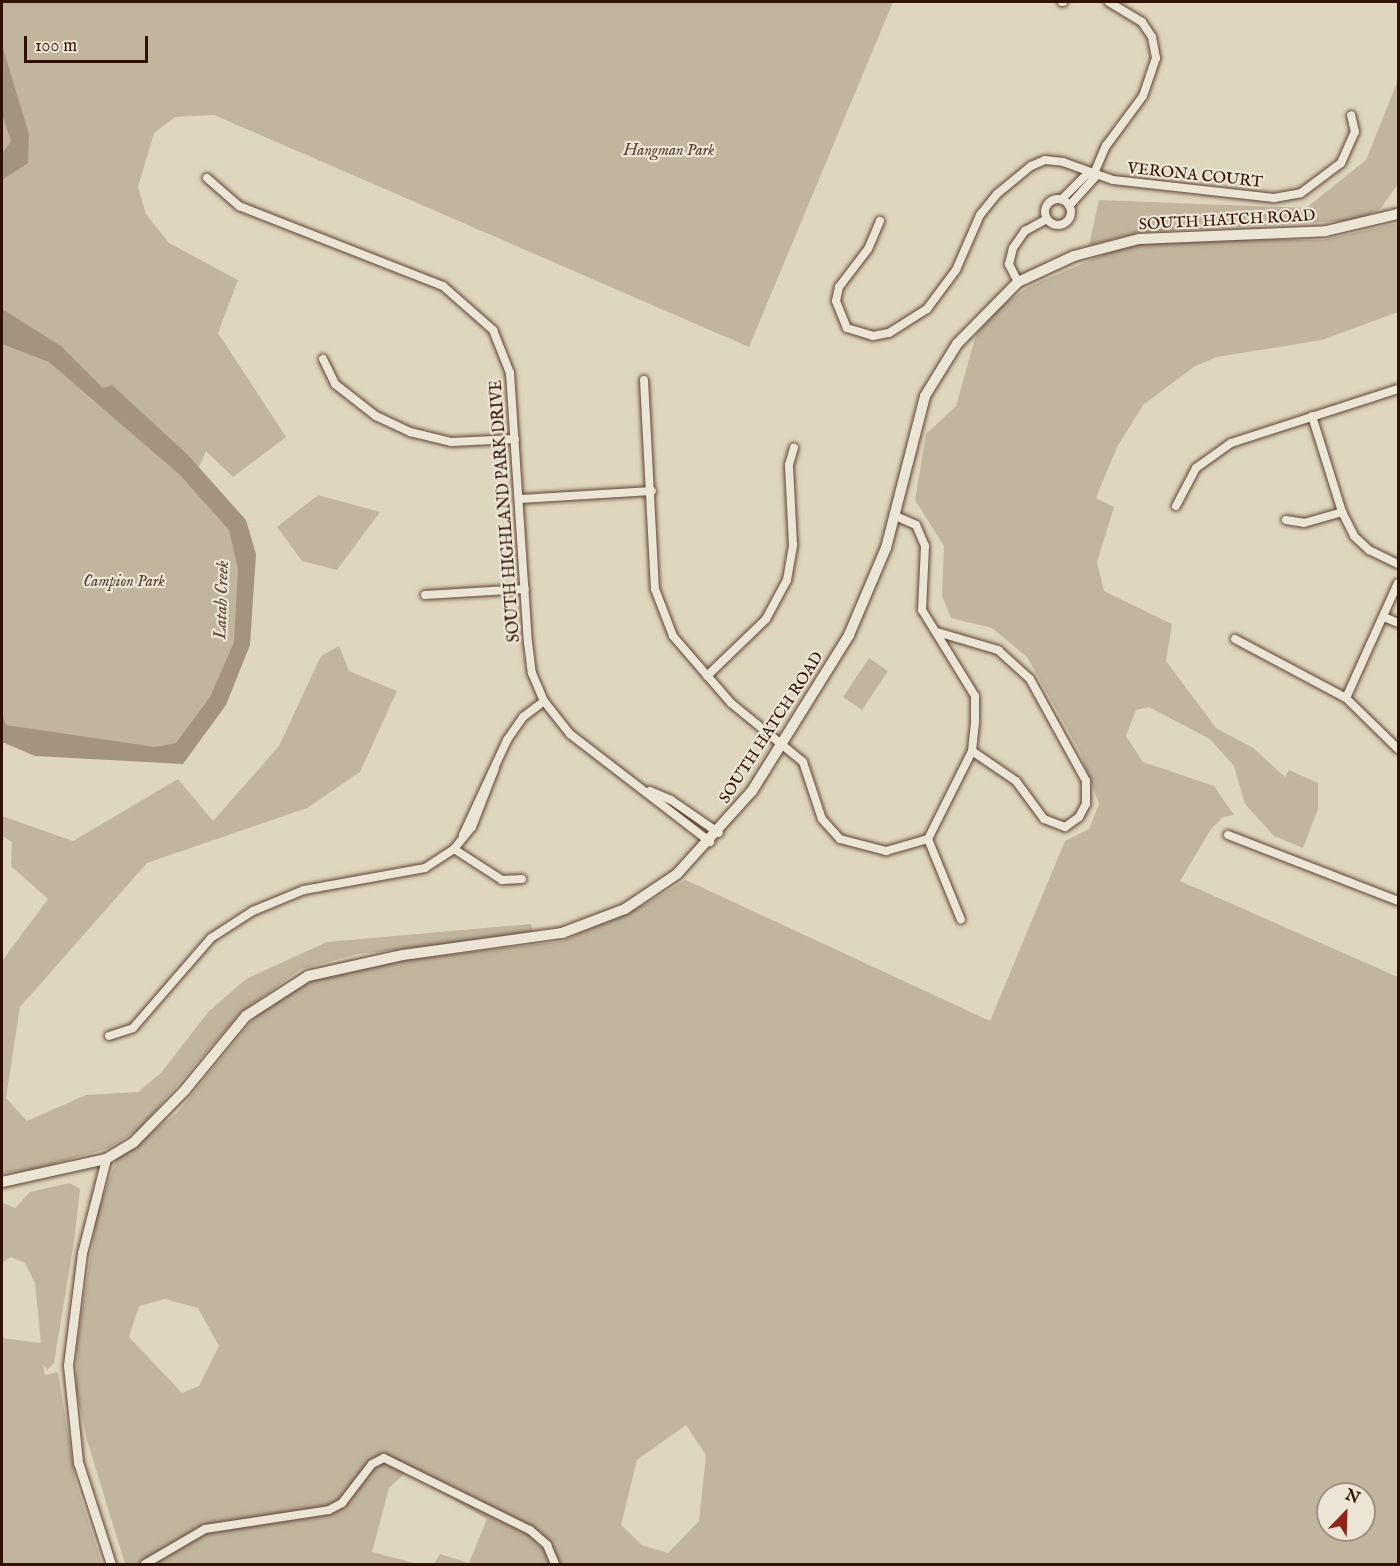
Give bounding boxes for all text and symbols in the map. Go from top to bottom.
scale bar [27,24,152,62]
text: 100 m [35,35,77,58]
park label: Hangman Park [624,141,714,161]
street label: VERONA COURT [1126,159,1264,193]
street label: SOUTH HATCH ROAD [1138,207,1316,235]
street label: SOUTH HIGHLAND PARK DRIVE [487,379,525,643]
water label: Latah Creek [211,560,235,640]
park label: Campion Park [83,572,165,592]
street label: SOUTH HATCH ROAD [716,649,828,807]
north arrow [1316,1482,1376,1542]
text: N [1342,1485,1363,1509]

